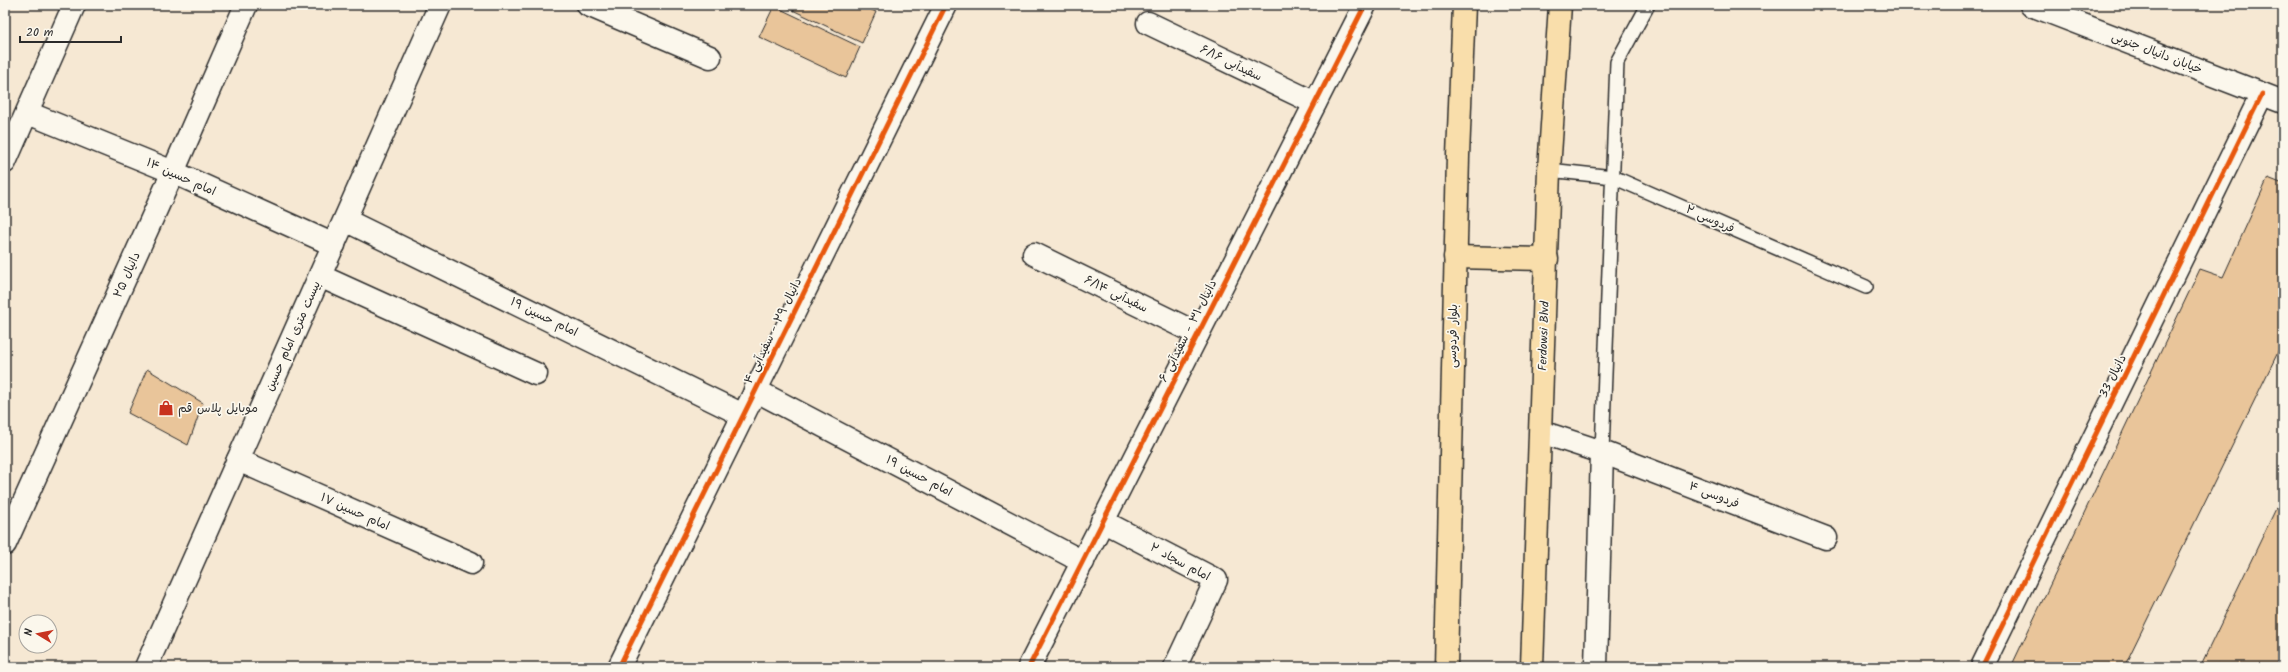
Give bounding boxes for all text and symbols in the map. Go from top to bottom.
scale bar [20,18,121,44]
text: 20 m [26,23,54,42]
street label: خیابان دانیال جنوبی [2109,27,2205,79]
street label: سفیدآبی ۶/۱۶ [1197,40,1265,86]
street label: امام حسین ۱۴ [143,153,219,201]
street label: فردوسی ۲ [1682,200,1738,238]
street label: دانیال ۲۵ [108,249,146,301]
street label: سفیدآبی ۶/۱۴ [1081,270,1151,318]
street label: دانیال ۲۹ - سفیدآبی ۴ [739,275,807,387]
street label: دانیال ۳۱ - سفیدآبی ۶ [1154,277,1222,385]
street label: بیست متری امام حسین [260,278,326,394]
street label: امام حسین ۱۹ [507,292,581,342]
street label: Ferdowsi Blvd [1533,300,1555,371]
street label: بلوار فردوسی [1443,304,1463,368]
street label: دانیال 33 [2094,351,2132,401]
shop icon: موبایل پلاس قم [157,399,175,417]
place label: موبایل پلاس قم [178,399,258,418]
street label: امام حسین ۱۹ [882,450,956,502]
street label: فردوسی ۴ [1686,477,1742,513]
street label: امام حسین ۱۷ [317,488,393,536]
street label: امام سجاد ۲ [1146,538,1214,586]
north arrow [18,614,58,654]
text: N [20,627,39,637]

